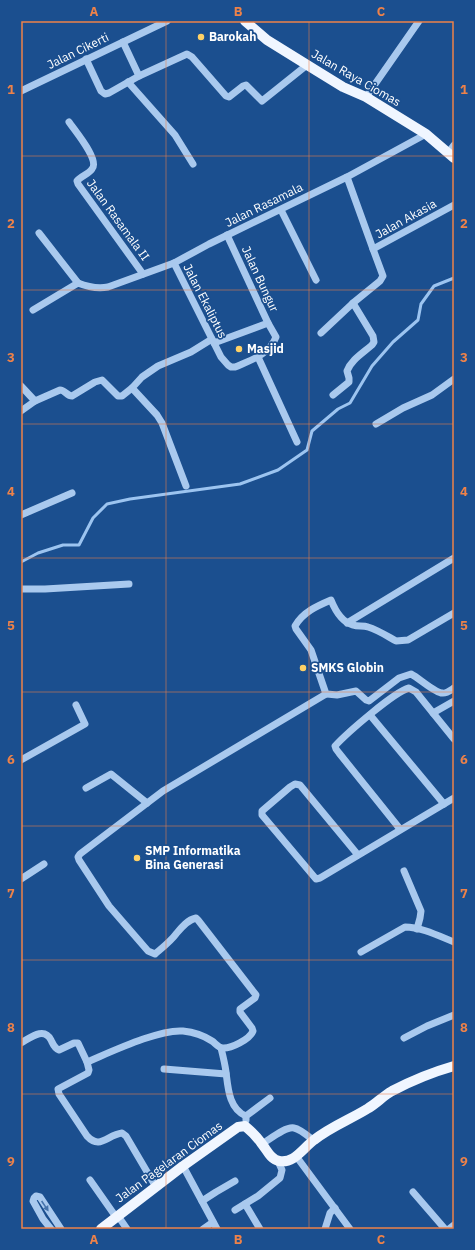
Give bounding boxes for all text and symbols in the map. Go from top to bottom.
text: A [90,3,99,20]
text: B [234,3,243,20]
text: C [377,3,386,20]
street label: Jalan Cikerti [45,29,111,72]
place label: Barokah [209,29,256,44]
marker: Barokah [196,32,206,42]
street label: Jalan Raya Ciomas [309,46,404,109]
text: 1 [7,81,15,98]
text: 1 [460,81,468,98]
street label: Jalan Rasamala II [84,176,153,264]
street label: Jalan Rasamala [222,179,306,230]
street label: Jalan Akasia [373,195,439,241]
text: 2 [7,215,15,232]
text: 2 [460,215,468,232]
street label: Jalan Bungur [239,244,282,315]
street label: Jalan Ekaliptus [180,261,231,341]
place label: Masjid [247,341,284,356]
marker: Masjid [234,344,244,354]
text: 3 [7,349,15,366]
text: 3 [460,349,468,366]
text: 4 [7,483,15,500]
text: 4 [460,483,468,500]
text: 5 [7,617,15,634]
text: 5 [460,617,468,634]
place label: SMKS Globin [311,660,384,675]
marker: SMKS Globin [298,663,308,673]
text: 6 [7,751,15,768]
text: 6 [460,751,468,768]
place label: SMP Informatika Bina Generasi [145,843,241,872]
marker: SMP Informatika Bina Generasi [132,853,142,863]
text: 7 [7,885,15,902]
text: 7 [460,885,468,902]
text: 8 [7,1019,15,1036]
text: 8 [460,1019,468,1036]
street label: Jalan Pagelaran Ciomas [112,1118,225,1205]
text: 9 [7,1153,15,1170]
text: 9 [460,1153,468,1170]
one-way arrow [41,1200,49,1211]
text: A [90,1231,99,1248]
text: B [234,1231,243,1248]
text: C [377,1231,386,1248]

